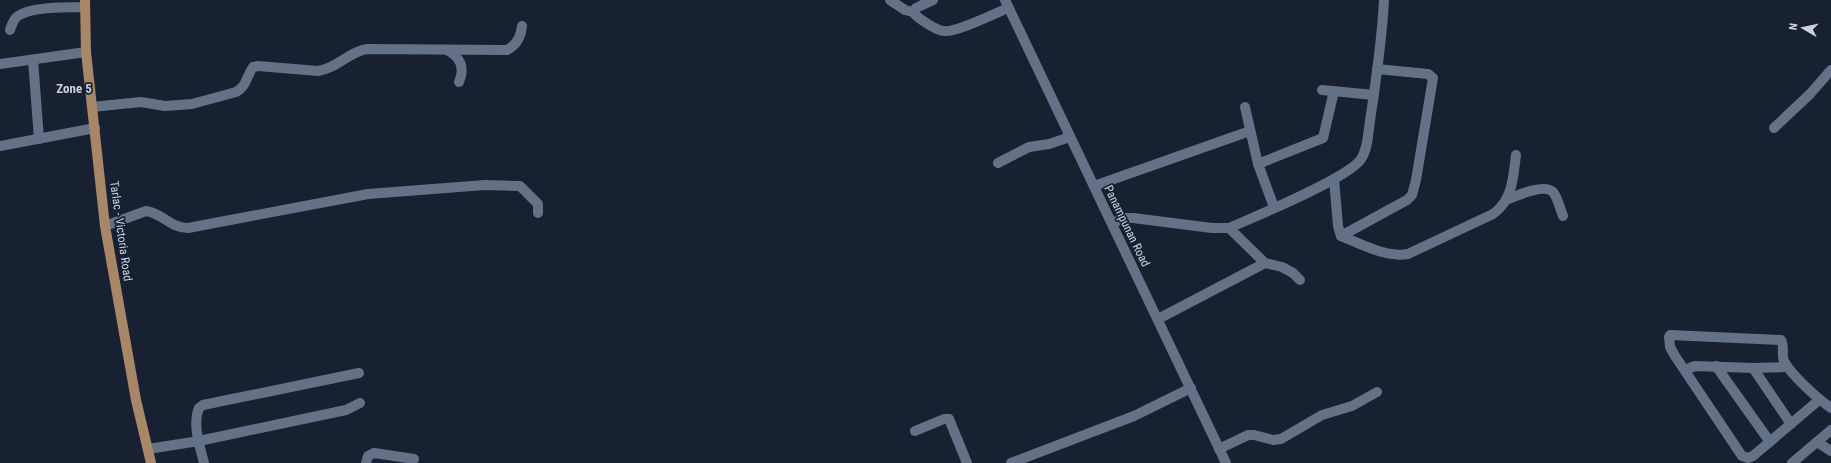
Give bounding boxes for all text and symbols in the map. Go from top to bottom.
north arrow [1783,8,1823,48]
text: N [1787,22,1801,31]
district label: Zone 5 [56,81,92,96]
street label: Tarlac - Victoria Road [107,180,135,282]
street label: Panampunan Road [1101,183,1153,269]

